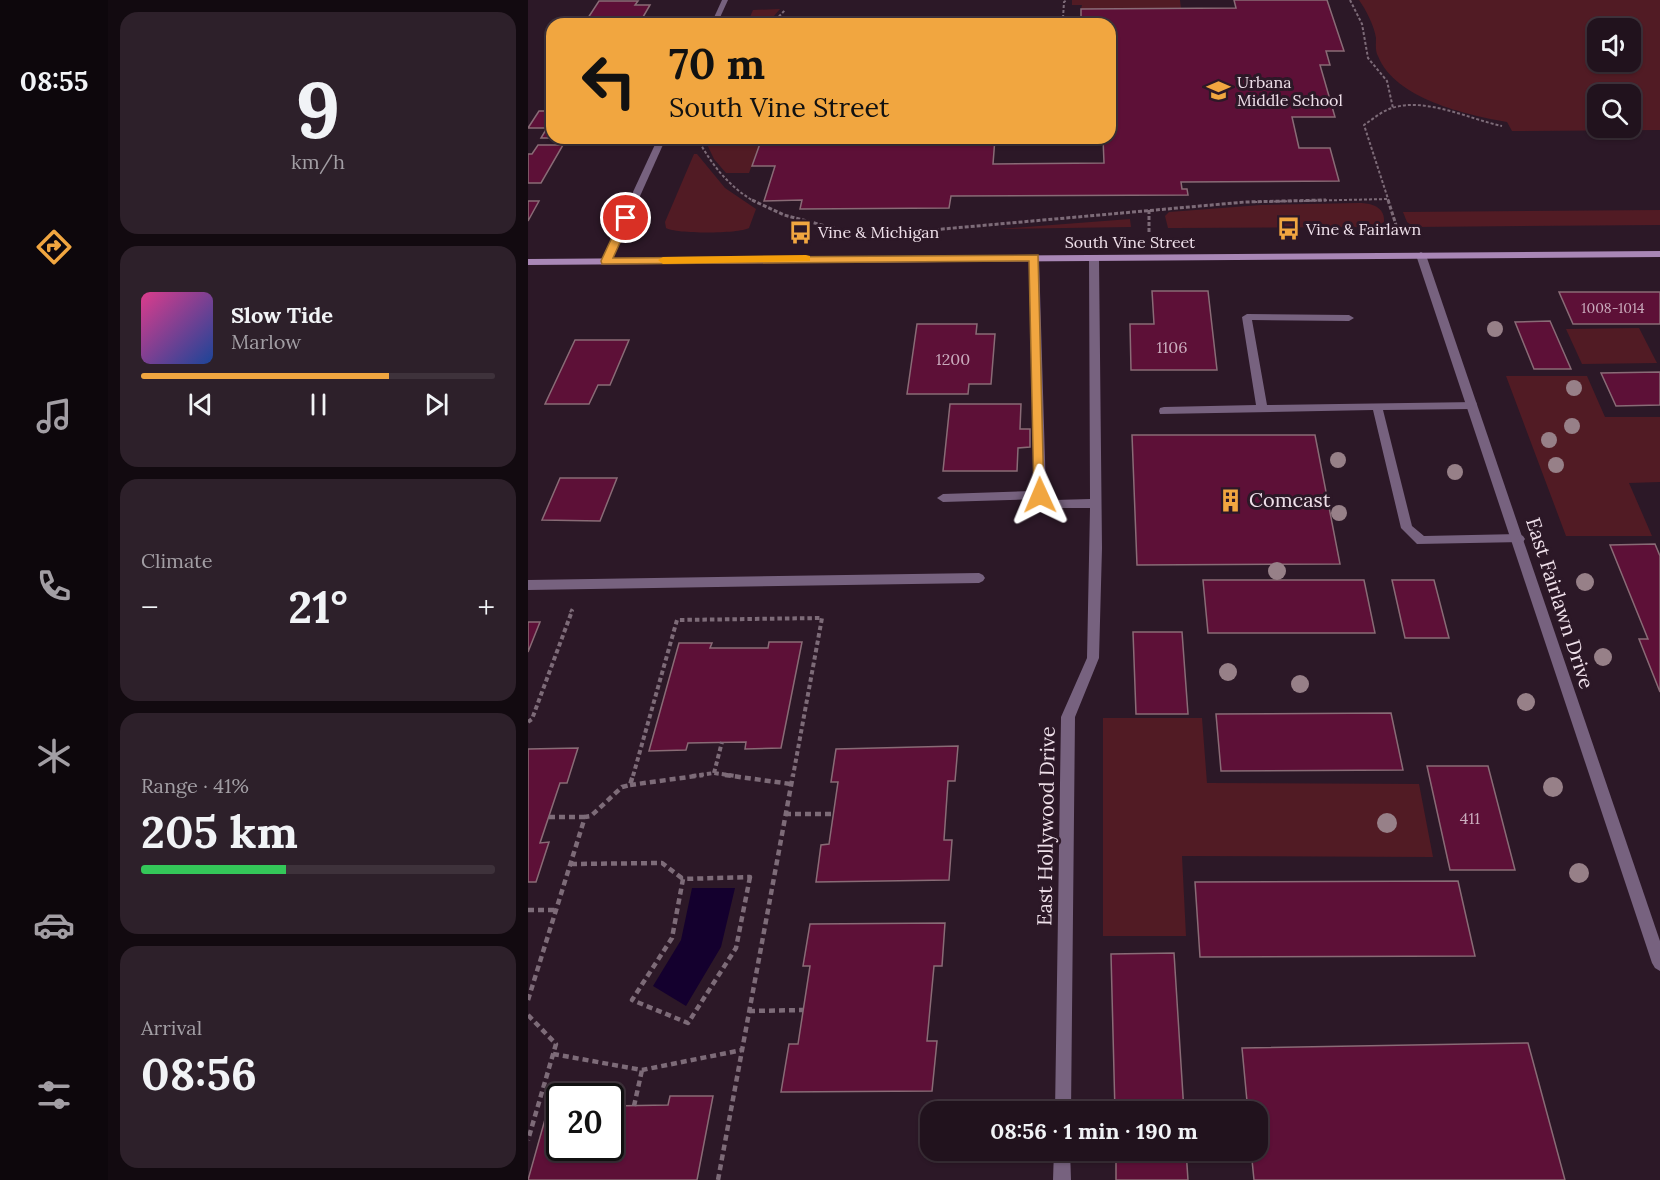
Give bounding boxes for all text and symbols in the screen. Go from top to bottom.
map controls [1587,18,1641,138]
button: sound [1587,18,1641,72]
text: 70 m [669,37,765,91]
icon: left [570,42,648,120]
text: 9 [296,60,340,159]
text: 08:55 [20,64,88,98]
place label: Urbana Middle School [1237,72,1343,110]
school or university icon: Urbana Middle School [1206,78,1232,104]
button: search [1587,84,1641,138]
text: South Vine Street [669,90,889,124]
text: km/h [291,149,345,174]
pin [600,192,651,243]
icon: arrive [609,201,642,234]
bus stop icon: Vine & Fairlawn [1275,216,1301,242]
bus stop icon: Vine & Michigan [787,219,813,245]
place label: Vine & Fairlawn [1305,219,1422,239]
place label: Vine & Michigan [817,222,940,242]
icon: directions [33,226,75,268]
street label: South Vine Street [1065,232,1196,252]
house number: 1008-1014 [1581,299,1645,317]
text: Slow Tide [231,301,333,329]
text: Marlow [231,329,301,354]
house number: 1106 [1157,337,1187,357]
house number: 1200 [936,349,970,369]
icon: previous [184,388,217,421]
icon: pause [302,388,335,421]
icon: next [420,388,453,421]
icon: music [33,395,75,437]
position arrow [1008,463,1072,527]
building icon: Comcast [1218,487,1244,513]
place label: Comcast [1249,487,1331,512]
street label: East Fairlawn Drive [1521,514,1600,692]
text: Climate [141,548,213,573]
icon: phone [33,565,75,607]
text: 21° [288,578,348,635]
text: − [141,586,159,628]
text: + [477,586,495,628]
street label: East Hollywood Drive [1031,726,1060,926]
icon: climate [33,735,75,777]
text: Range · 41% [141,773,249,798]
text: 205 km [141,803,298,860]
house number: 411 [1460,808,1480,828]
icon: car [33,904,75,946]
text: Arrival [141,1015,202,1040]
text: 08:56 [141,1045,257,1102]
icon: filters [33,1074,75,1116]
speed limit sign: 20 [546,1083,624,1161]
text: 08:56 · 1 min · 190 m [990,1117,1198,1145]

